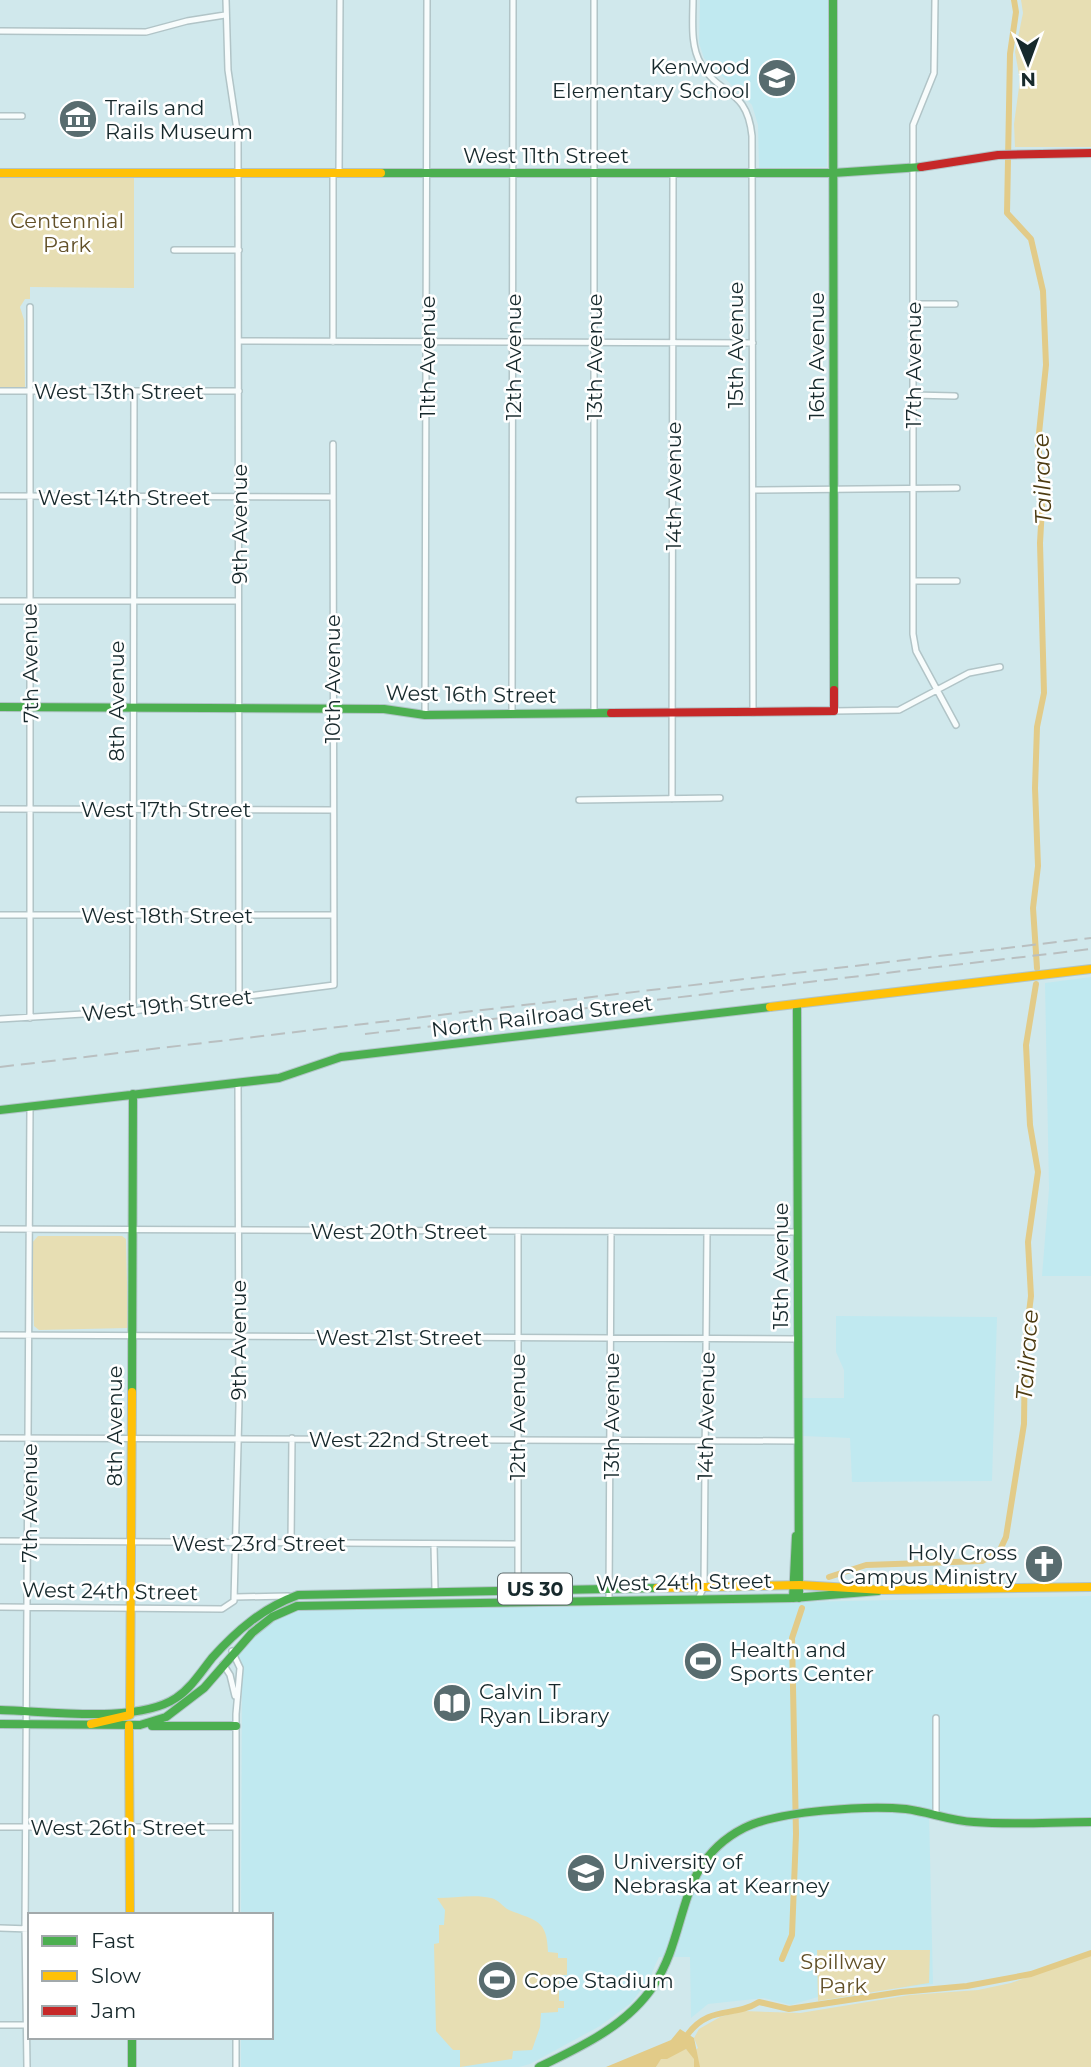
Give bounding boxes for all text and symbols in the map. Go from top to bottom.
north arrow [993,28,1063,98]
place label: Kenwood Elementary School [552,54,750,103]
school or university icon: Kenwood Elementary School [756,57,798,99]
text: N [1020,68,1036,91]
place label: Trails and Rails Museum [105,95,253,144]
museum icon: Trails and Rails Museum [57,98,99,140]
street label: West 11th Street [463,143,629,168]
park label: Centennial Park [10,208,124,257]
street label: 15th Avenue [723,282,748,408]
street label: 16th Avenue [804,292,829,420]
street label: 12th Avenue [501,294,526,420]
street label: 13th Avenue [582,294,607,420]
street label: 11th Avenue [415,296,440,418]
street label: 17th Avenue [901,301,926,429]
street label: West 13th Street [34,379,204,404]
street label: 14th Avenue [661,422,686,550]
water label: Tailrace [1026,433,1058,525]
street label: 9th Avenue [227,464,252,584]
street label: West 14th Street [38,485,210,510]
street label: 7th Avenue [16,603,44,723]
street label: 10th Avenue [320,614,345,744]
street label: 8th Avenue [104,641,129,761]
street label: West 16th Street [385,680,557,708]
street label: West 17th Street [81,797,251,822]
street label: West 18th Street [81,903,253,928]
street label: West 19th Street [80,984,254,1026]
street label: North Railroad Street [430,990,654,1042]
street label: 15th Avenue [768,1203,793,1329]
street label: West 20th Street [311,1219,487,1244]
street label: 9th Avenue [226,1280,251,1400]
water label: Tailrace [1010,1309,1044,1401]
street label: West 21st Street [316,1325,482,1350]
street label: 14th Avenue [692,1351,720,1481]
street label: 13th Avenue [599,1353,624,1479]
street label: 12th Avenue [505,1354,530,1480]
street label: 8th Avenue [102,1366,127,1486]
street label: West 22nd Street [309,1427,489,1452]
street label: 7th Avenue [17,1443,42,1563]
street label: West 23rd Street [172,1531,346,1556]
place label: Holy Cross Campus Ministry [840,1540,1018,1589]
church icon: Holy Cross Campus Ministry [1023,1543,1065,1585]
street label: West 24th Street [596,1568,772,1596]
road number: US 30 [498,1574,572,1604]
street label: West 24th Street [22,1577,198,1605]
place label: Health and Sports Center [730,1637,874,1686]
sports icon: Health and Sports Center [682,1640,724,1682]
place label: Calvin T Ryan Library [479,1679,610,1728]
library icon: Calvin T Ryan Library [431,1682,473,1724]
street label: West 26th Street [30,1815,206,1840]
place label: University of Nebraska at Kearney [613,1849,830,1898]
school or university icon: University of Nebraska at Kearney [565,1852,607,1894]
legend [28,1913,273,2039]
text: Fast [91,1928,135,1953]
park label: Spillway Park [800,1949,886,1998]
sports icon: Cope Stadium [476,1959,518,2001]
text: Slow [91,1963,141,1988]
place label: Cope Stadium [524,1968,674,1993]
text: Jam [90,1998,136,2023]

